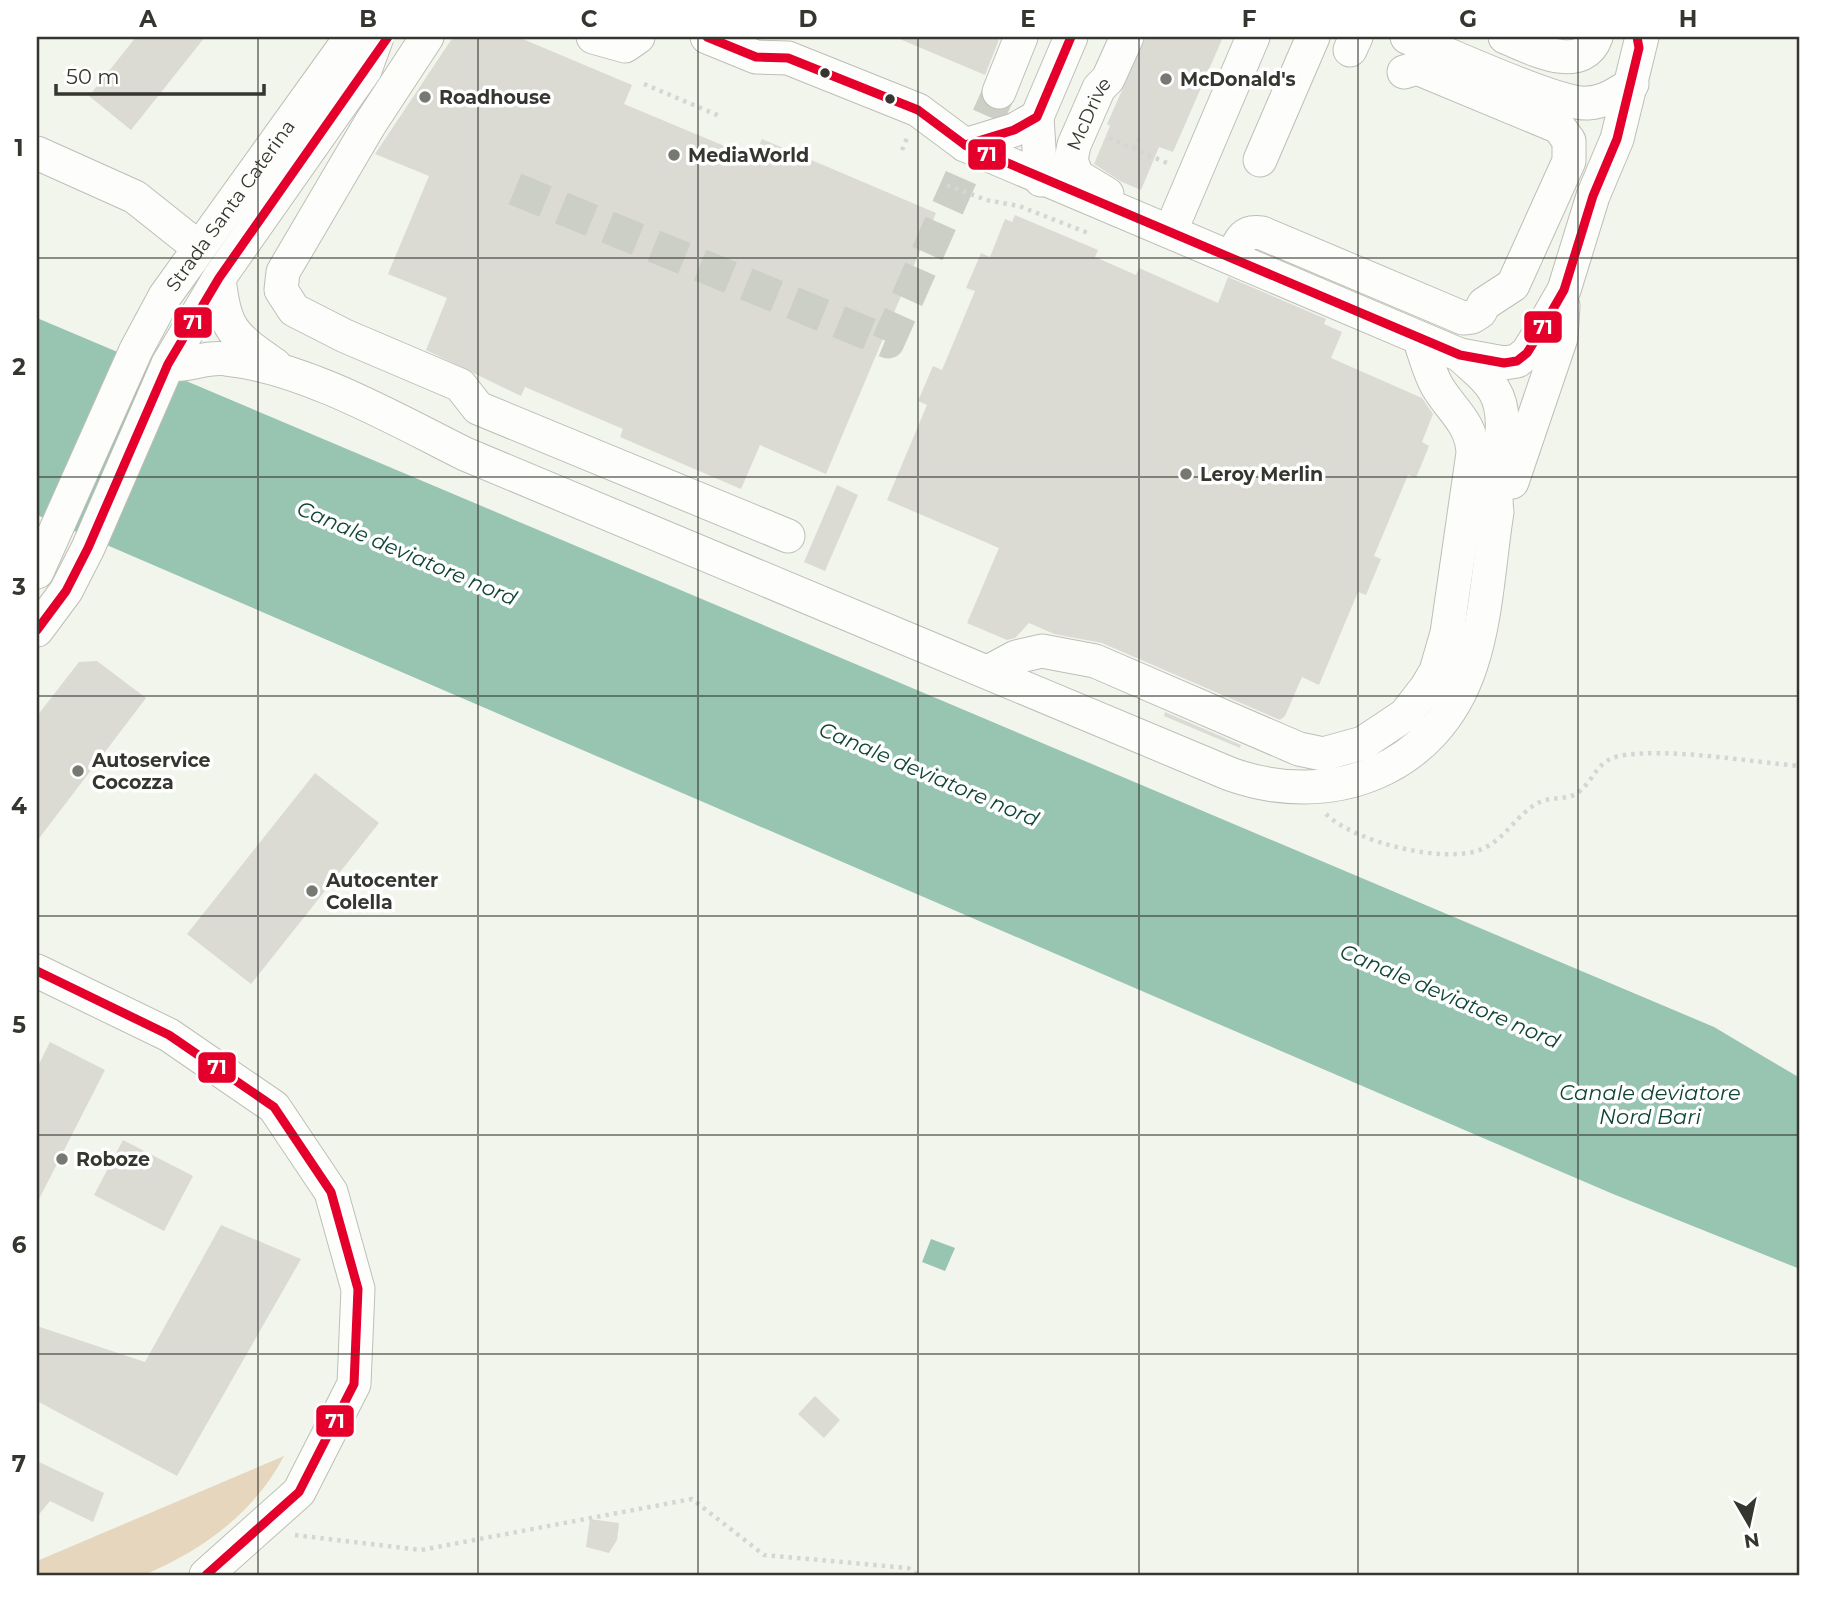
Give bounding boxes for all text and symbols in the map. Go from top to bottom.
text: A [138,5,157,33]
text: B [359,5,377,33]
text: C [581,5,598,33]
text: D [799,5,818,33]
text: E [1020,5,1036,33]
text: F [1242,5,1257,33]
text: G [1459,5,1477,33]
text: H [1679,5,1697,33]
scale bar [56,52,264,96]
text: 50 m [66,64,120,89]
unlabelled marker [818,66,832,80]
place label: McDonald's [1180,68,1296,91]
marker: McDonald's [1158,71,1174,87]
street label: McDrive [1062,72,1115,154]
place label: Roadhouse [439,86,551,109]
marker: Roadhouse [417,89,433,105]
unlabelled marker [883,92,897,106]
street label: Strada Santa Caterina [161,115,300,296]
text: 1 [14,134,24,162]
line badge: 71 [967,138,1007,171]
text: 71 [977,143,997,166]
place label: MediaWorld [688,144,809,167]
marker: MediaWorld [666,147,682,163]
line badge: 71 [173,306,213,339]
line badge: 71 [1523,310,1563,344]
text: 71 [183,311,203,334]
text: 71 [1533,316,1553,339]
text: 2 [12,353,26,381]
place label: Leroy Merlin [1200,463,1323,486]
marker: Leroy Merlin [1178,466,1194,482]
water label: Canale deviatore nord [293,495,521,611]
text: 3 [11,573,26,601]
water label: Canale deviatore nord [815,716,1043,832]
place label: Autoservice Cocozza [91,749,211,794]
marker: Autoservice Cocozza [70,763,86,779]
text: 4 [11,792,27,820]
place label: Autocenter Colella [325,869,438,914]
marker: Autocenter Colella [304,883,320,899]
water label: Canale deviatore nord [1336,938,1564,1054]
text: 5 [12,1011,26,1039]
line badge: 71 [197,1051,237,1084]
text: 71 [207,1056,227,1079]
water label: Canale deviatore Nord Bari [1559,1080,1741,1129]
place label: Roboze [76,1148,150,1171]
marker: Roboze [54,1151,70,1167]
text: 6 [12,1231,27,1259]
line badge: 71 [315,1404,355,1438]
text: 71 [325,1410,345,1433]
text: 7 [12,1450,26,1478]
north arrow [1714,1490,1784,1560]
text: N [1742,1528,1761,1553]

